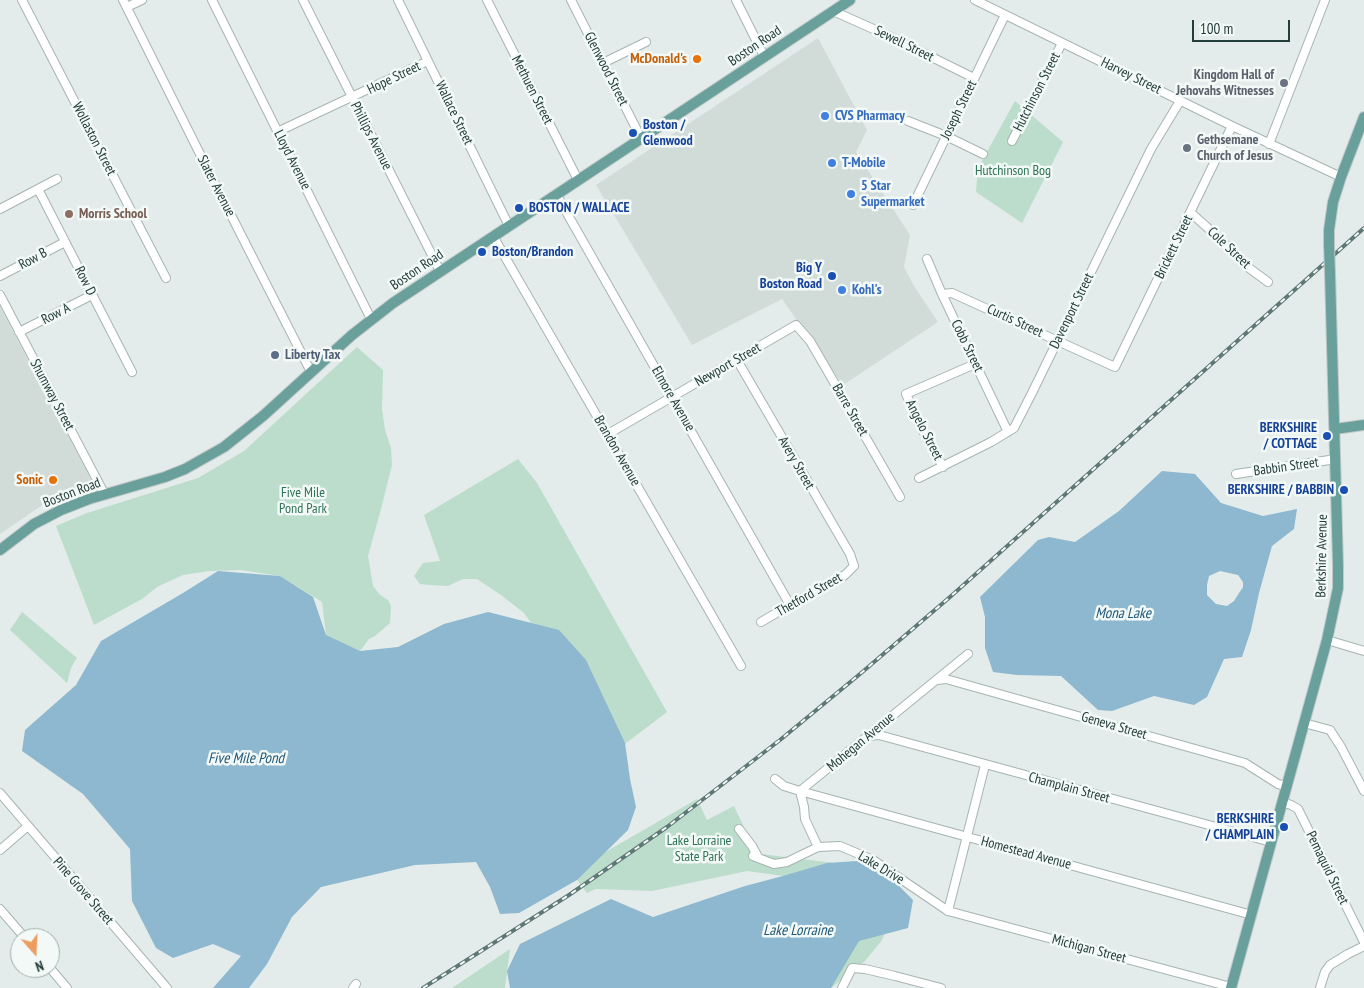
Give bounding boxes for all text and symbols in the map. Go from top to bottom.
scale bar [1194,10,1292,42]
text: 100 m [1200,19,1233,38]
street label: Boston Road [725,22,785,70]
street label: Sewell Street [872,22,936,66]
street label: Glenwood Street [580,29,632,109]
street label: Hutchinson Street [1010,50,1064,134]
place label: McDonald's [630,51,687,67]
street label: Methuen Street [508,53,556,127]
marker: McDonald's [691,53,703,65]
street label: Harvey Street [1098,54,1164,98]
street label: Hope Street [365,58,423,98]
place label: Kingdom Hall of Jehovahs Witnesses [1176,67,1274,100]
street label: Joseph Street [937,77,981,143]
marker: Kingdom Hall of Jehovahs Witnesses [1278,77,1290,89]
street label: Wallace Street [431,78,477,148]
street label: Phillips Avenue [347,99,395,173]
street label: Wollaston Street [68,100,120,178]
place label: CVS Pharmacy [835,108,905,124]
marker: CVS Pharmacy [819,110,831,122]
place label: Boston / Glenwood [643,117,693,150]
street label: Lloyd Avenue [270,127,314,193]
marker: Boston / Glenwood [627,127,639,139]
place label: Gethsemane Church of Jesus [1197,132,1273,164]
marker: Gethsemane Church of Jesus [1181,142,1193,154]
street label: Slater Avenue [193,153,239,219]
place label: T-Mobile [842,155,886,171]
marker: T-Mobile [826,157,838,169]
park label: Hutchinson Bog [975,163,1051,179]
place label: 5 Star Supermarket [861,178,925,210]
marker: 5 Star Supermarket [845,188,857,200]
place label: BOSTON / WALLACE [529,200,630,216]
marker: BOSTON / WALLACE [513,202,525,214]
place label: Morris School [79,206,147,222]
marker: Morris School [63,208,75,220]
street label: Brickett Street [1151,212,1197,282]
street label: Cole Street [1204,224,1254,272]
place label: Boston/Brandon [492,244,573,260]
street label: Row B [16,245,50,273]
street label: Boston Road [387,246,447,294]
marker: Boston/Brandon [476,246,488,258]
place label: Big Y Boston Road [760,260,822,292]
street label: Row D [71,264,99,298]
marker: Big Y Boston Road [826,270,838,282]
street label: Davenport Street [1046,270,1098,352]
place label: Kohl's [852,282,882,298]
marker: Kohl's [836,284,848,296]
street label: Row A [39,300,73,328]
street label: Curtis Street [984,301,1046,341]
street label: Cobb Street [947,317,987,375]
street label: Newport Street [692,339,764,391]
place label: Liberty Tax [285,347,340,363]
marker: Liberty Tax [269,349,281,361]
street label: Shumway Street [26,356,78,434]
street label: Elmore Avenue [648,363,698,435]
street label: Barre Street [828,381,872,439]
street label: Angelo Street [902,397,946,463]
street label: Brandon Avenue [590,413,644,489]
place label: BERKSHIRE / COTTAGE [1260,420,1317,452]
marker: BERKSHIRE / COTTAGE [1321,430,1333,442]
street label: Avery Street [774,433,818,493]
street label: Babbin Street [1252,454,1320,480]
place label: Sonic [16,472,43,488]
street label: Boston Road [41,474,103,512]
marker: Sonic [47,474,59,486]
place label: BERKSHIRE / BABBIN [1228,482,1334,498]
marker: BERKSHIRE / BABBIN [1338,484,1350,496]
park label: Five Mile Pond Park [279,485,327,518]
street label: Berkshire Avenue [1313,514,1331,598]
street label: Thetford Street [773,569,845,621]
water label: Mona Lake [1095,605,1151,623]
street label: Mohegan Avenue [824,709,898,775]
street label: Geneva Street [1079,709,1149,743]
water label: Five Mile Pond [208,750,284,768]
street label: Champlain Street [1027,769,1111,807]
place label: BERKSHIRE / CHAMPLAIN [1205,811,1274,844]
marker: BERKSHIRE / CHAMPLAIN [1278,821,1290,833]
street label: Pemaquid Street [1302,829,1352,907]
park label: Lake Lorraine State Park [667,833,731,866]
street label: Homestead Avenue [979,833,1073,873]
street label: Lake Drive [855,848,907,888]
street label: Pine Grove Street [49,854,117,928]
water label: Lake Lorraine [763,922,833,940]
north arrow [10,928,60,978]
street label: Michigan Street [1050,931,1128,967]
text: N [33,956,46,976]

